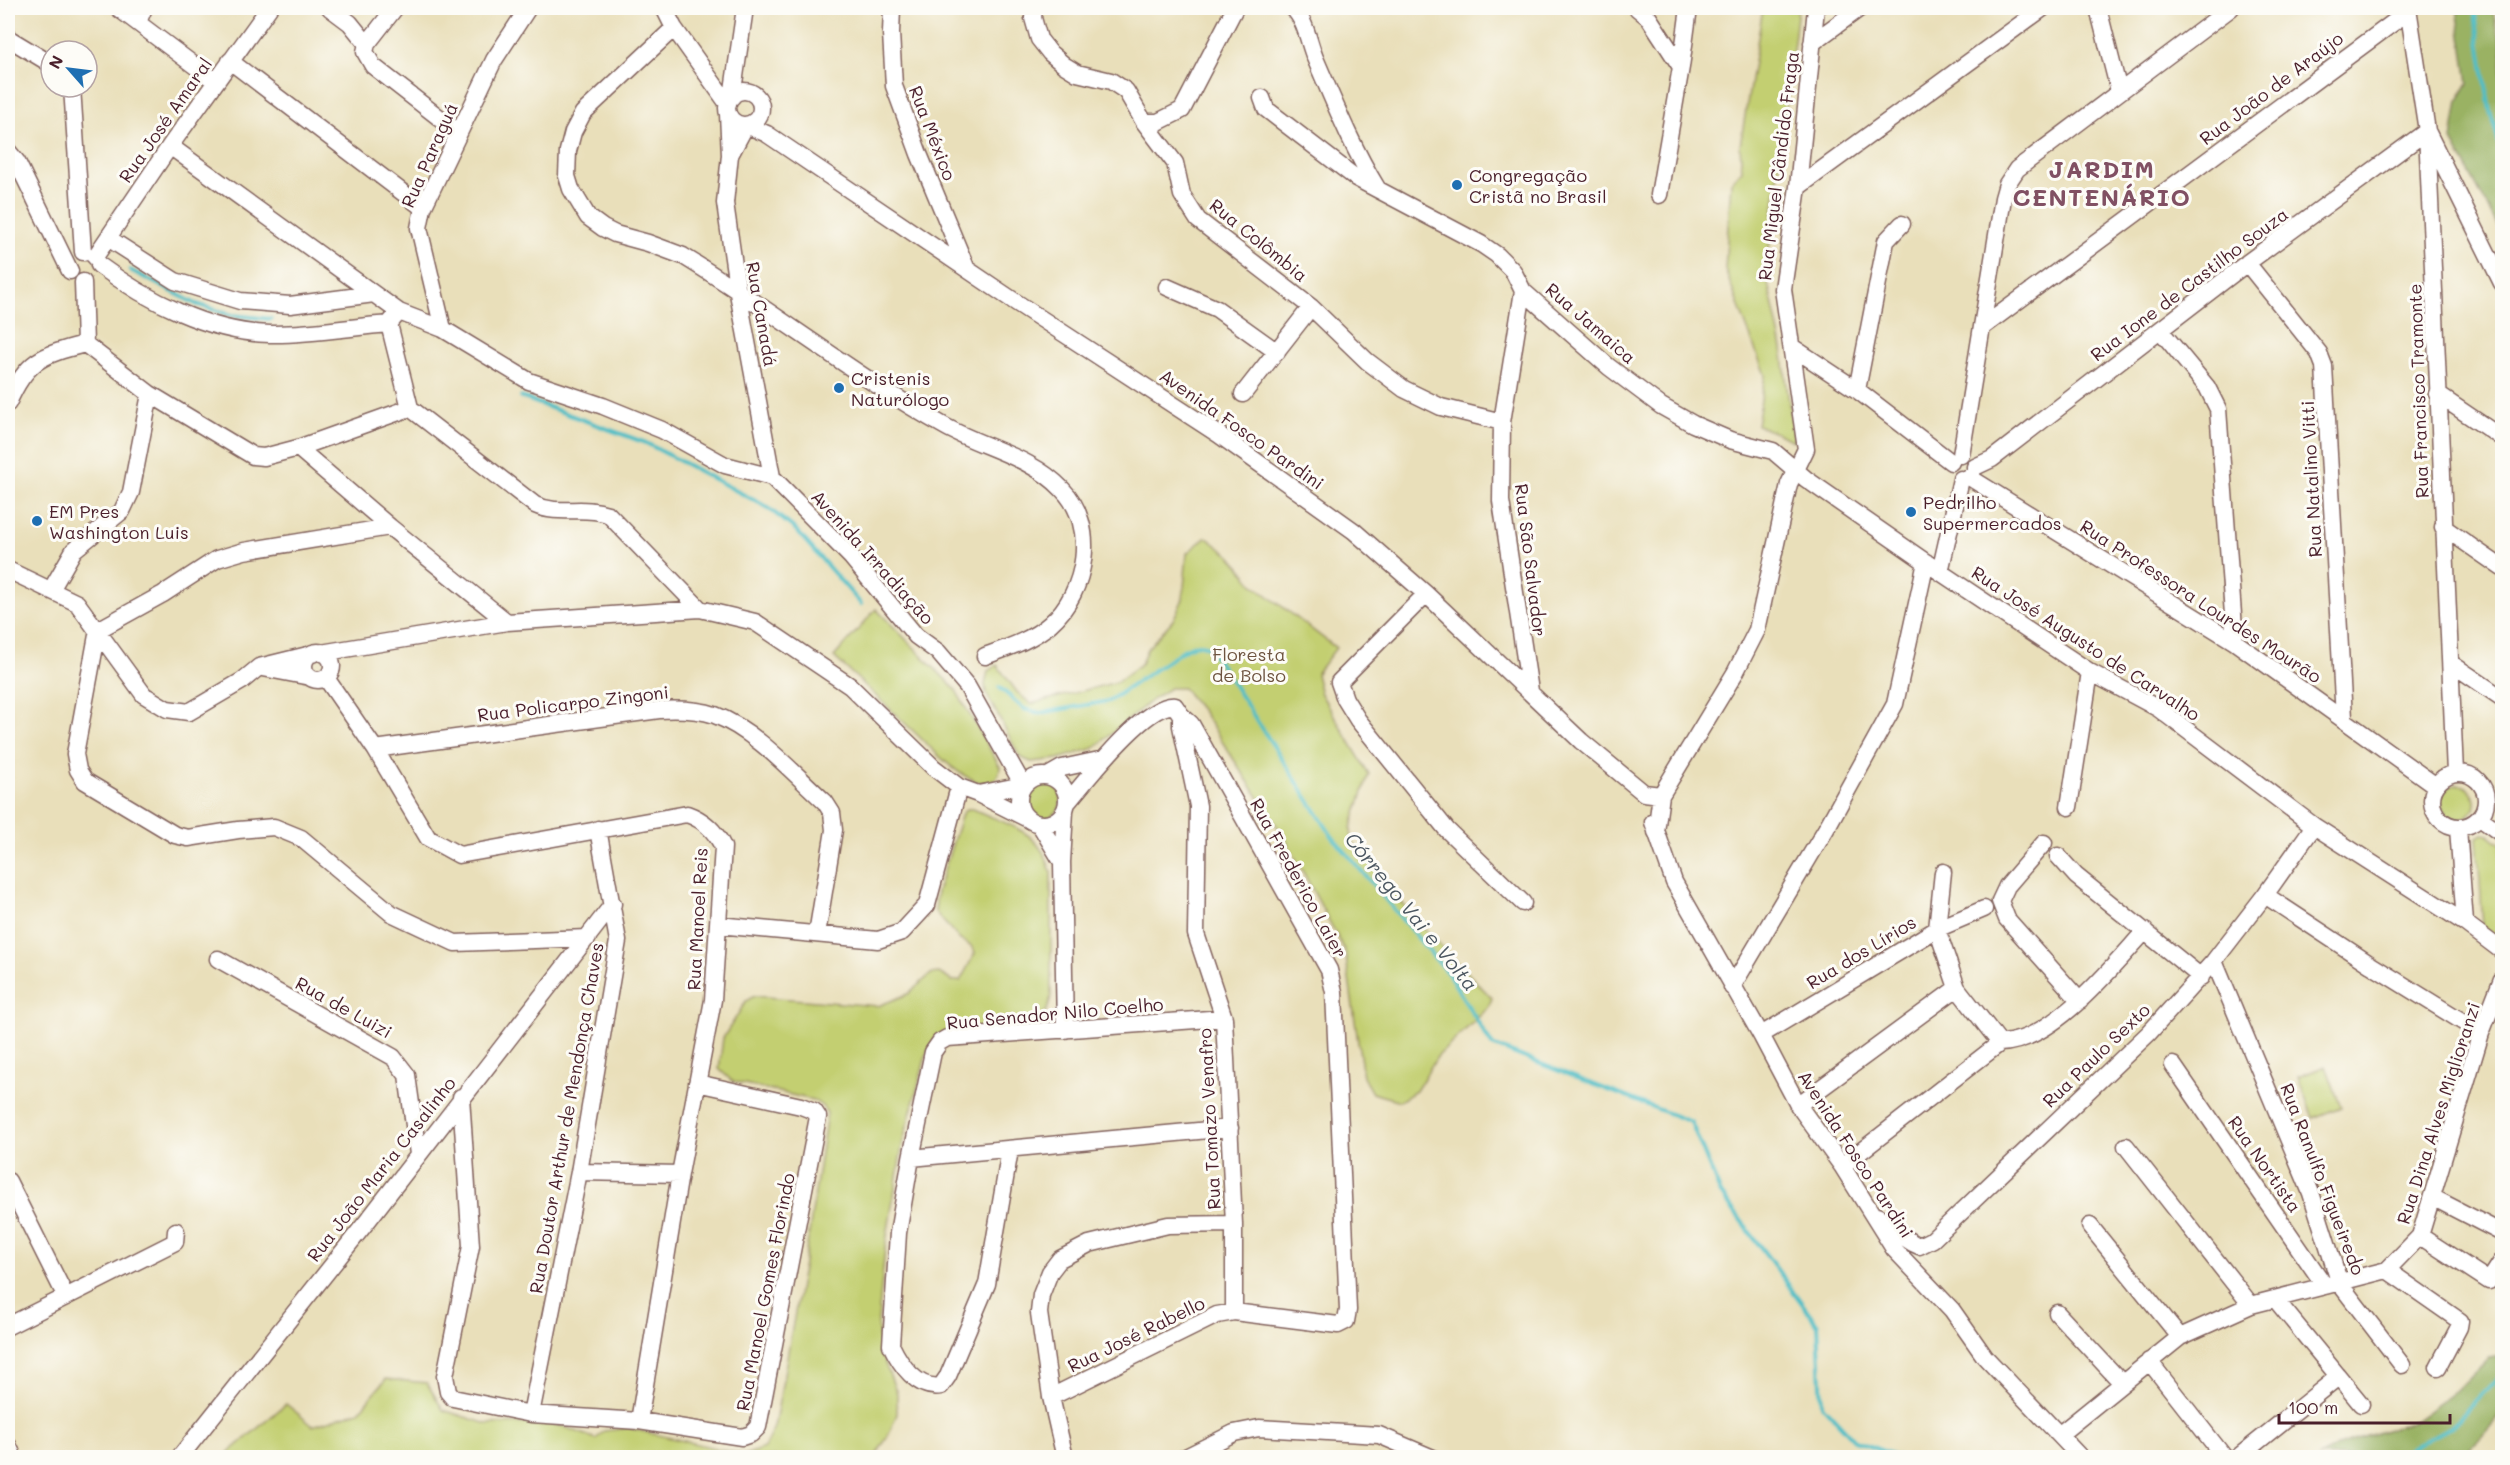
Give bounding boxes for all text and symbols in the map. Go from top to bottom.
street label: Rua João de Araújo [2194,26,2348,150]
north arrow [39,39,99,99]
street label: Rua Miguel Cândido Fraga [1752,50,1804,282]
text: N [43,51,67,72]
street label: Rua José Amaral [113,53,217,187]
street label: Rua México [904,82,962,184]
street label: Rua Paraguá [395,99,463,211]
district label: JARDIM CENTENÁRIO [2012,153,2192,212]
place label: Congregação Cristã no Brasil [1469,163,1607,208]
marker: Congregação Cristã no Brasil [1450,178,1464,192]
street label: Rua Colômbia [1205,193,1313,287]
street label: Rua Ione de Castilho Souza [2085,202,2293,366]
street label: Rua Canadá [741,260,783,368]
street label: Rua Jamaica [1541,277,1641,369]
street label: Rua Francisco Tramonte [2402,283,2434,499]
street label: Avenida Fosco Pardini [1155,363,1329,495]
place label: Cristenis Naturólogo [851,366,950,411]
marker: Cristenis Naturólogo [832,381,846,395]
street label: Rua Natalino Vitti [2295,400,2327,558]
street label: Rua São Salvador [1510,482,1552,638]
street label: Avenida Irradiação [806,485,940,630]
place label: Pedrilho Supermercados [1923,490,2061,535]
place label: EM Pres Washington Luis [49,499,189,544]
marker: Pedrilho Supermercados [1904,505,1918,519]
marker: EM Pres Washington Luis [30,514,44,528]
street label: Rua Professora Lourdes Mourão [2076,514,2327,688]
street label: Rua José Augusto de Carvalho [1967,560,2205,726]
park label: Floresta de Bolso [1212,642,1286,687]
street label: Rua Policarpo Zingoni [476,679,670,727]
street label: Rua Frederico Laier [1245,794,1353,962]
water label: Córrego Vai e Volta [1340,826,1484,996]
street label: Rua Manoel Reis [681,847,713,991]
street label: Rua dos Lírios [1802,910,1920,994]
street label: Rua Doutor Arthur de Mendonça Chaves [523,941,609,1295]
street label: Rua de Luizi [291,971,397,1043]
street label: Rua Senador Nilo Coelho [946,992,1165,1034]
street label: Rua Paulo Sexto [2037,997,2155,1112]
street label: Rua Dina Alves Miglioranzi [2391,999,2485,1227]
street label: Rua Tomazo Venafro [1192,1027,1226,1210]
street label: Avenida Fosco Pardini [1793,1066,1919,1242]
street label: Rua João Maria Casalinho [301,1071,461,1266]
street label: Rua Ranulfo Figueiredo [2275,1080,2371,1279]
street label: Rua Nortista [2223,1111,2307,1217]
street label: Rua Manoel Gomes Florindo [730,1171,800,1413]
street label: Rua José Rabello [1063,1290,1209,1378]
scale bar [2279,1387,2450,1425]
text: 100 m [2288,1395,2338,1419]

